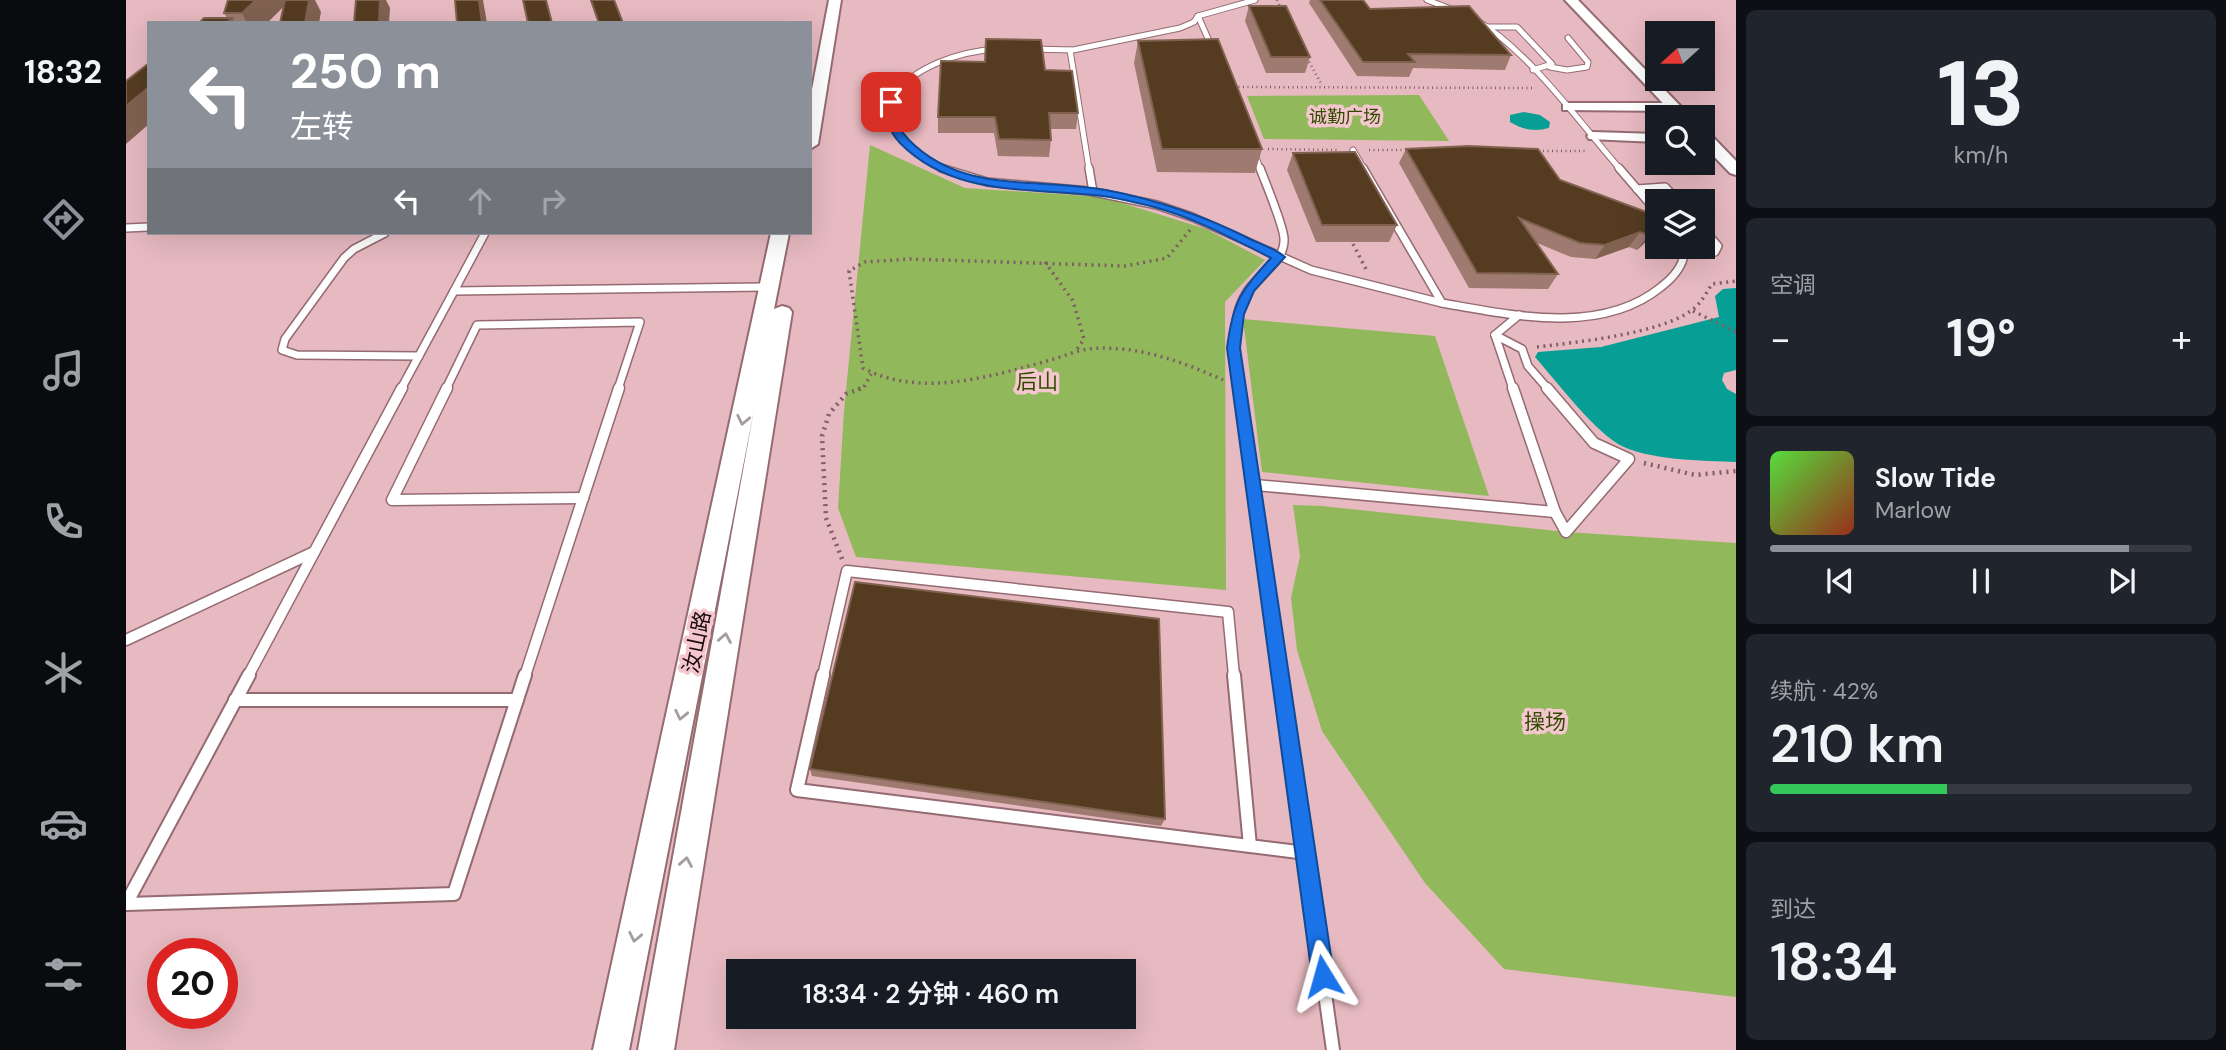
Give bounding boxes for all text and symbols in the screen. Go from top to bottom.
north arrow [1645,21,1715,91]
map controls [1645,21,1715,259]
text: 13 [1937,35,2025,153]
text: 250 m [290,39,441,103]
icon: left [175,49,266,140]
text: 18:32 [24,51,102,93]
pin [861,72,921,132]
icon: arrive [872,83,910,121]
park label: 诚勤广场 [1309,105,1381,129]
button: search [1645,105,1715,175]
text: 左转 [290,106,354,148]
text: km/h [1954,140,2008,170]
icon: left [388,182,426,220]
icon: ahead [461,182,499,220]
icon: right [534,182,572,220]
button: layers [1645,189,1715,259]
icon: directions [39,195,88,244]
text: 空调 [1770,270,1816,300]
text: 19° [1946,304,2016,372]
text: − [1770,314,1791,364]
text: + [2171,314,2192,364]
icon: music [39,346,88,395]
park label: 后山 [1016,368,1058,396]
one-way arrow [736,414,751,426]
text: Slow Tide [1875,461,1996,495]
text: Marlow [1875,495,1951,525]
icon: phone [39,497,88,546]
icon: previous [1821,562,1859,600]
icon: pause [1962,562,2000,600]
icon: next [2103,562,2141,600]
street label: 汝山路 [677,608,717,676]
one-way arrow [717,632,732,644]
icon: climate [39,648,88,697]
text: 续航 · 42% [1770,676,1878,706]
park label: 操场 [1524,708,1566,736]
one-way arrow [675,709,690,721]
text: 210 km [1770,710,1944,778]
icon: car [39,799,88,848]
one-way arrow [678,856,693,868]
text: 到达 [1770,894,1816,924]
text: 18:34 [1770,928,1897,996]
one-way arrow [628,931,643,943]
speed limit sign: 20 [147,938,238,1029]
position arrow [1286,939,1360,1013]
icon: filters [39,950,88,999]
text: 18:34 · 2 分钟 · 460 m [803,977,1059,1011]

